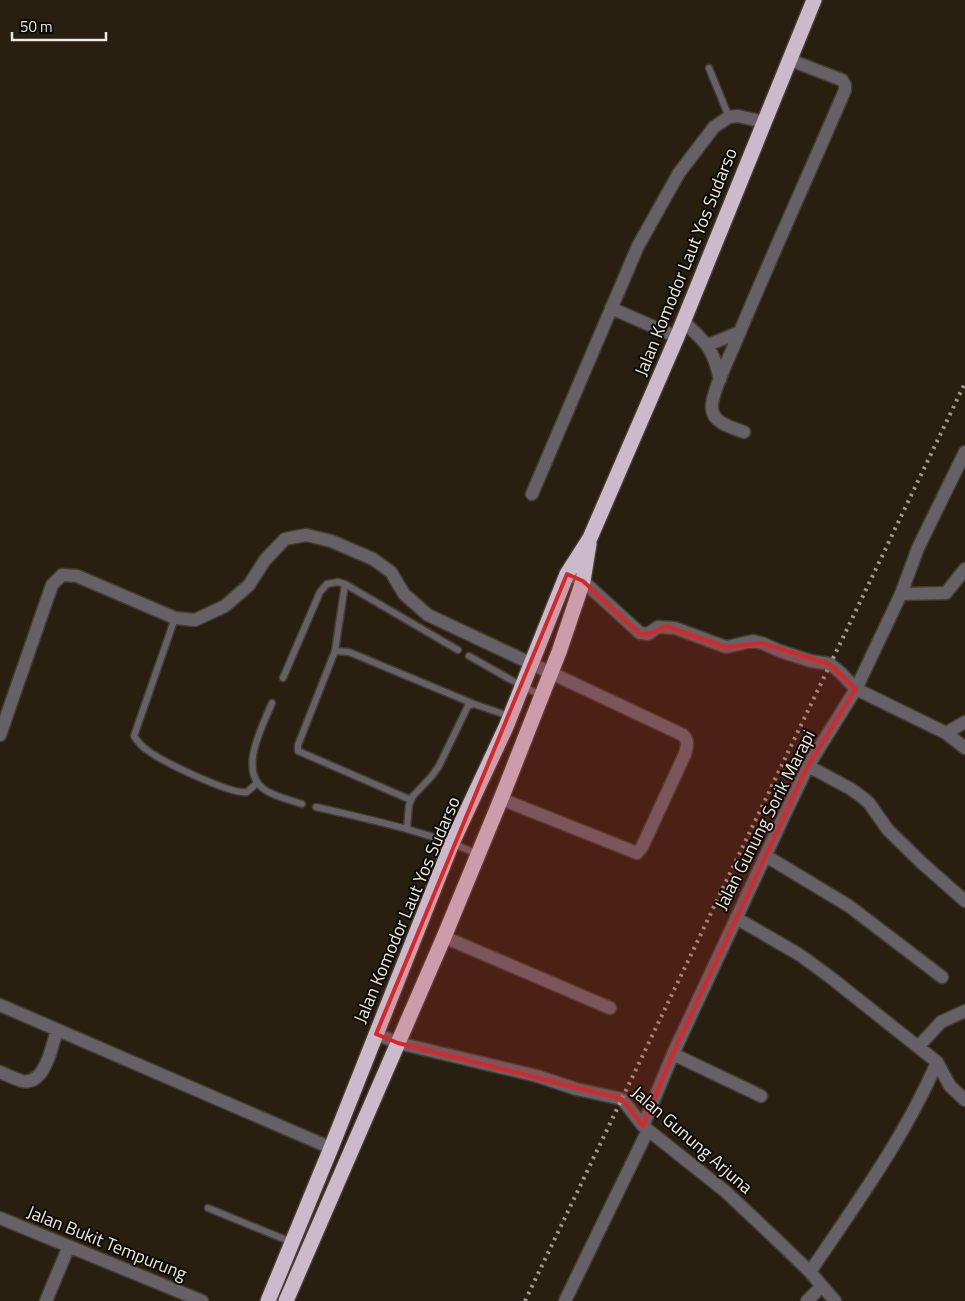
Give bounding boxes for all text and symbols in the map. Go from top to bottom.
scale bar [12,10,106,42]
text: 50 m [20,15,53,38]
street label: Jalan Komodor Laut Yos Sudarso [627,144,744,380]
street label: Jalan Gunung Sorik Marapi [707,725,822,914]
street label: Jalan Komodor Laut Yos Sudarso [346,792,467,1027]
street label: Jalan Gunung Arjuna [626,1079,759,1200]
street label: Jalan Bukit Tempurung [23,1198,191,1287]

